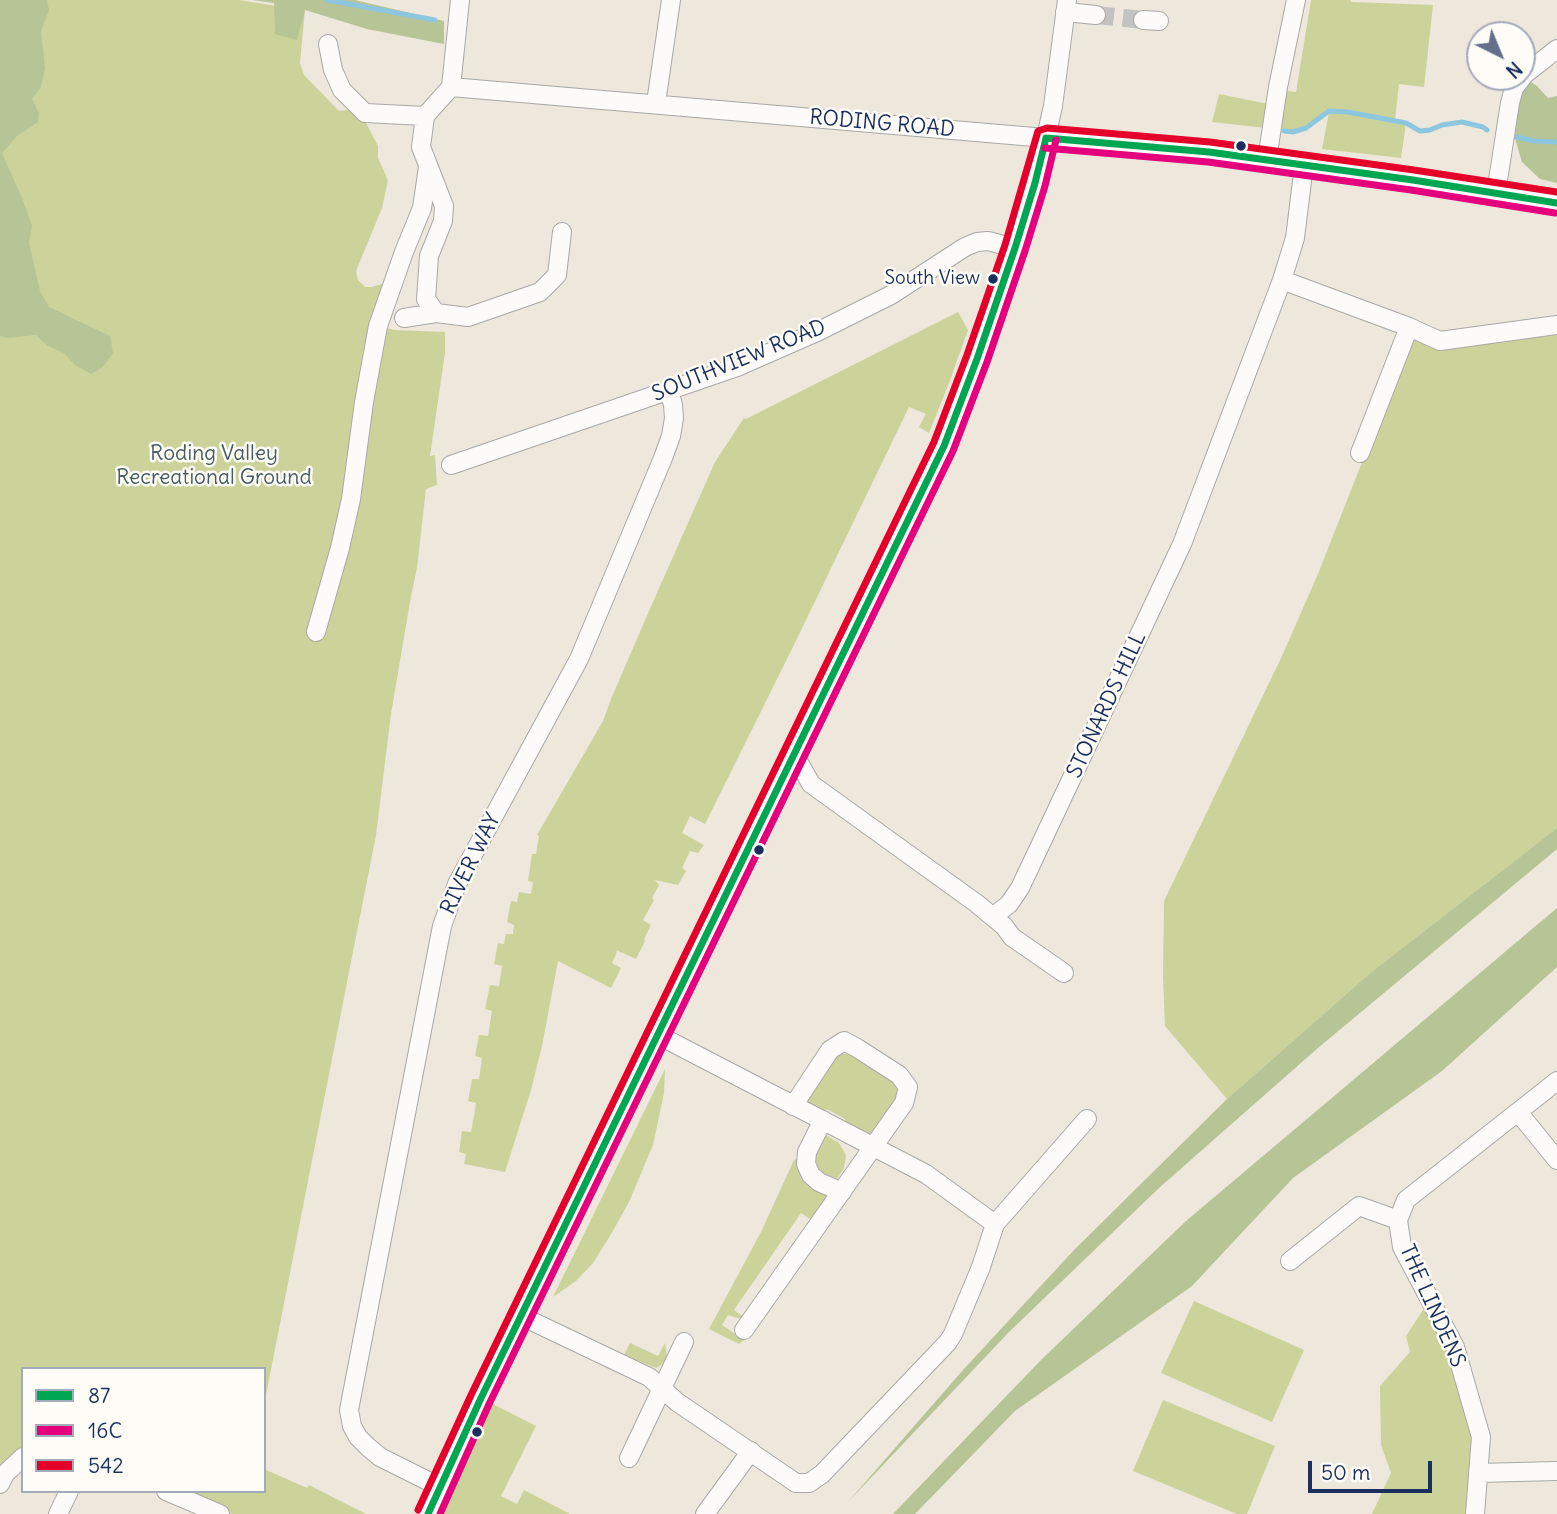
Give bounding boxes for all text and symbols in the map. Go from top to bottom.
north arrow [1466,21,1536,91]
text: N [1501,57,1527,83]
street label: RODING ROAD [808,105,956,143]
unlabelled marker [1234,139,1248,153]
place label: South View [884,268,980,290]
marker: South View [986,272,1000,286]
street label: SOUTHVIEW ROAD [649,315,829,407]
park label: Roding Valley Recreational Ground [116,441,312,491]
street label: STONARDS HILL [1062,628,1152,782]
street label: RIVER WAY [436,809,506,919]
unlabelled marker [752,843,766,857]
street label: THE LINDENS [1394,1241,1470,1371]
legend [21,1367,266,1493]
text: 87 [88,1382,110,1409]
text: 16C [88,1417,122,1444]
unlabelled marker [470,1425,484,1439]
scale bar [1312,1448,1436,1492]
text: 542 [88,1452,124,1479]
text: 50 m [1321,1459,1370,1486]

